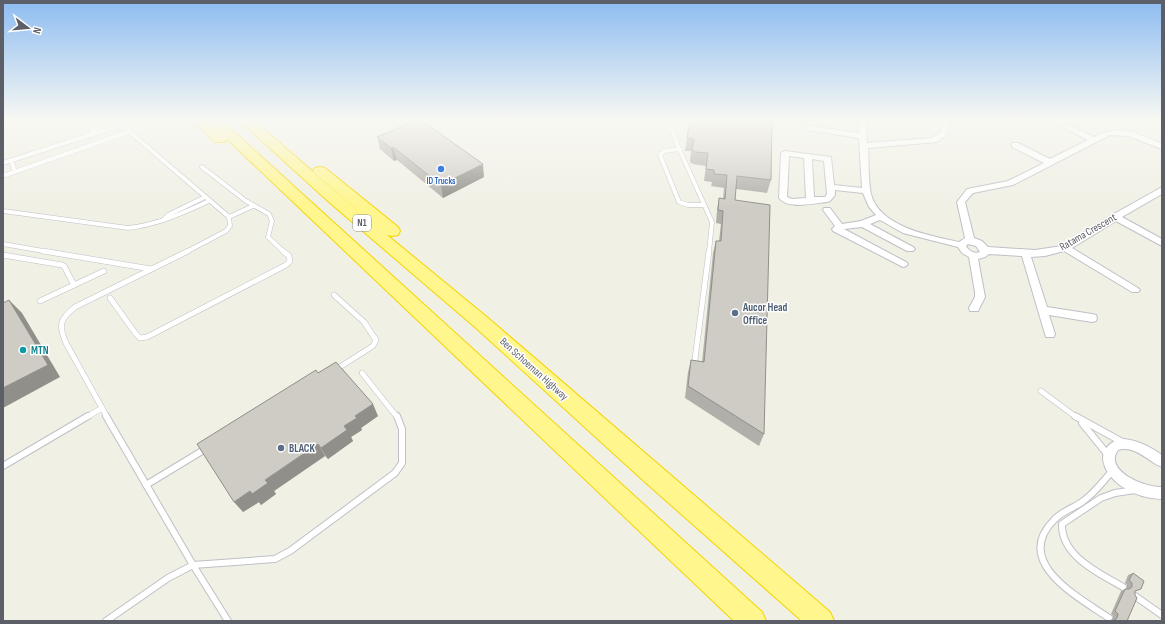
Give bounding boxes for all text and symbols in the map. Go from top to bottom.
north arrow [8,8,48,48]
text: N [30,26,44,35]
marker: ID Trucks [436,164,446,174]
place label: ID Trucks [426,176,456,187]
street label: Ratama Crescent [1057,210,1119,253]
road number: N1 [353,215,371,231]
place label: Aucor Head Office [742,301,788,327]
marker: Aucor Head Office [730,308,740,318]
street label: Ben Schoeman Highway [497,335,571,404]
place label: MTN [31,344,49,357]
marker: MTN [18,345,28,355]
place label: BLACK [289,442,315,455]
marker: BLACK [276,443,286,453]

